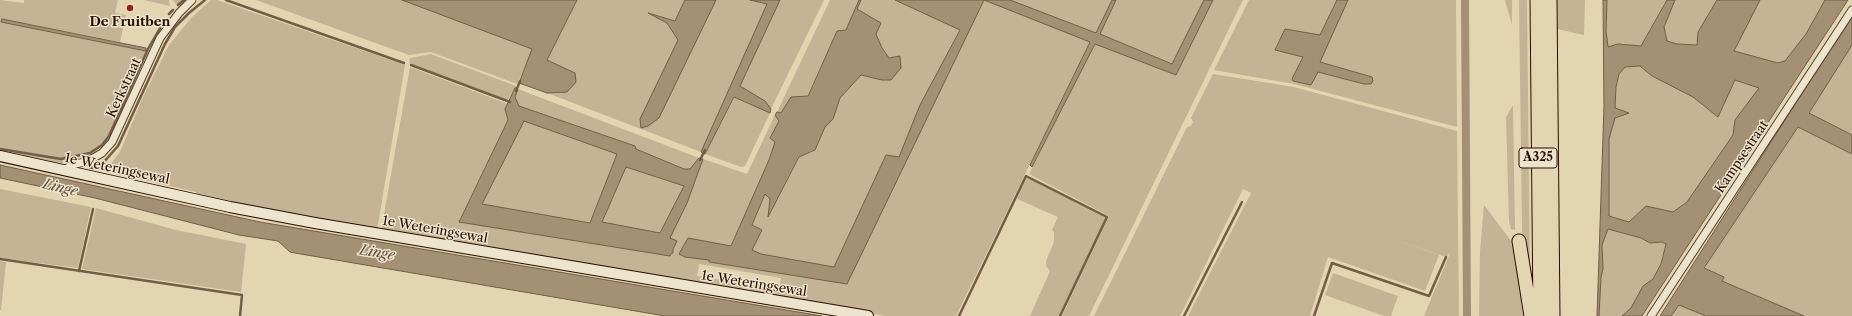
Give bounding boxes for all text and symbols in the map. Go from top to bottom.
marker: De Fruitben [125,3,135,13]
place label: De Fruitben [90,14,170,30]
street label: Kerkstraat [103,56,145,120]
street label: Kampsestraat [1712,118,1772,196]
road number: A325 [1519,148,1557,168]
street label: 1e Weteringsewal [63,150,171,188]
water label: Linge [41,176,79,200]
street label: 1e Weteringsewal [381,213,489,247]
water label: Linge [358,242,396,264]
street label: 1e Weteringsewal [700,268,808,300]

